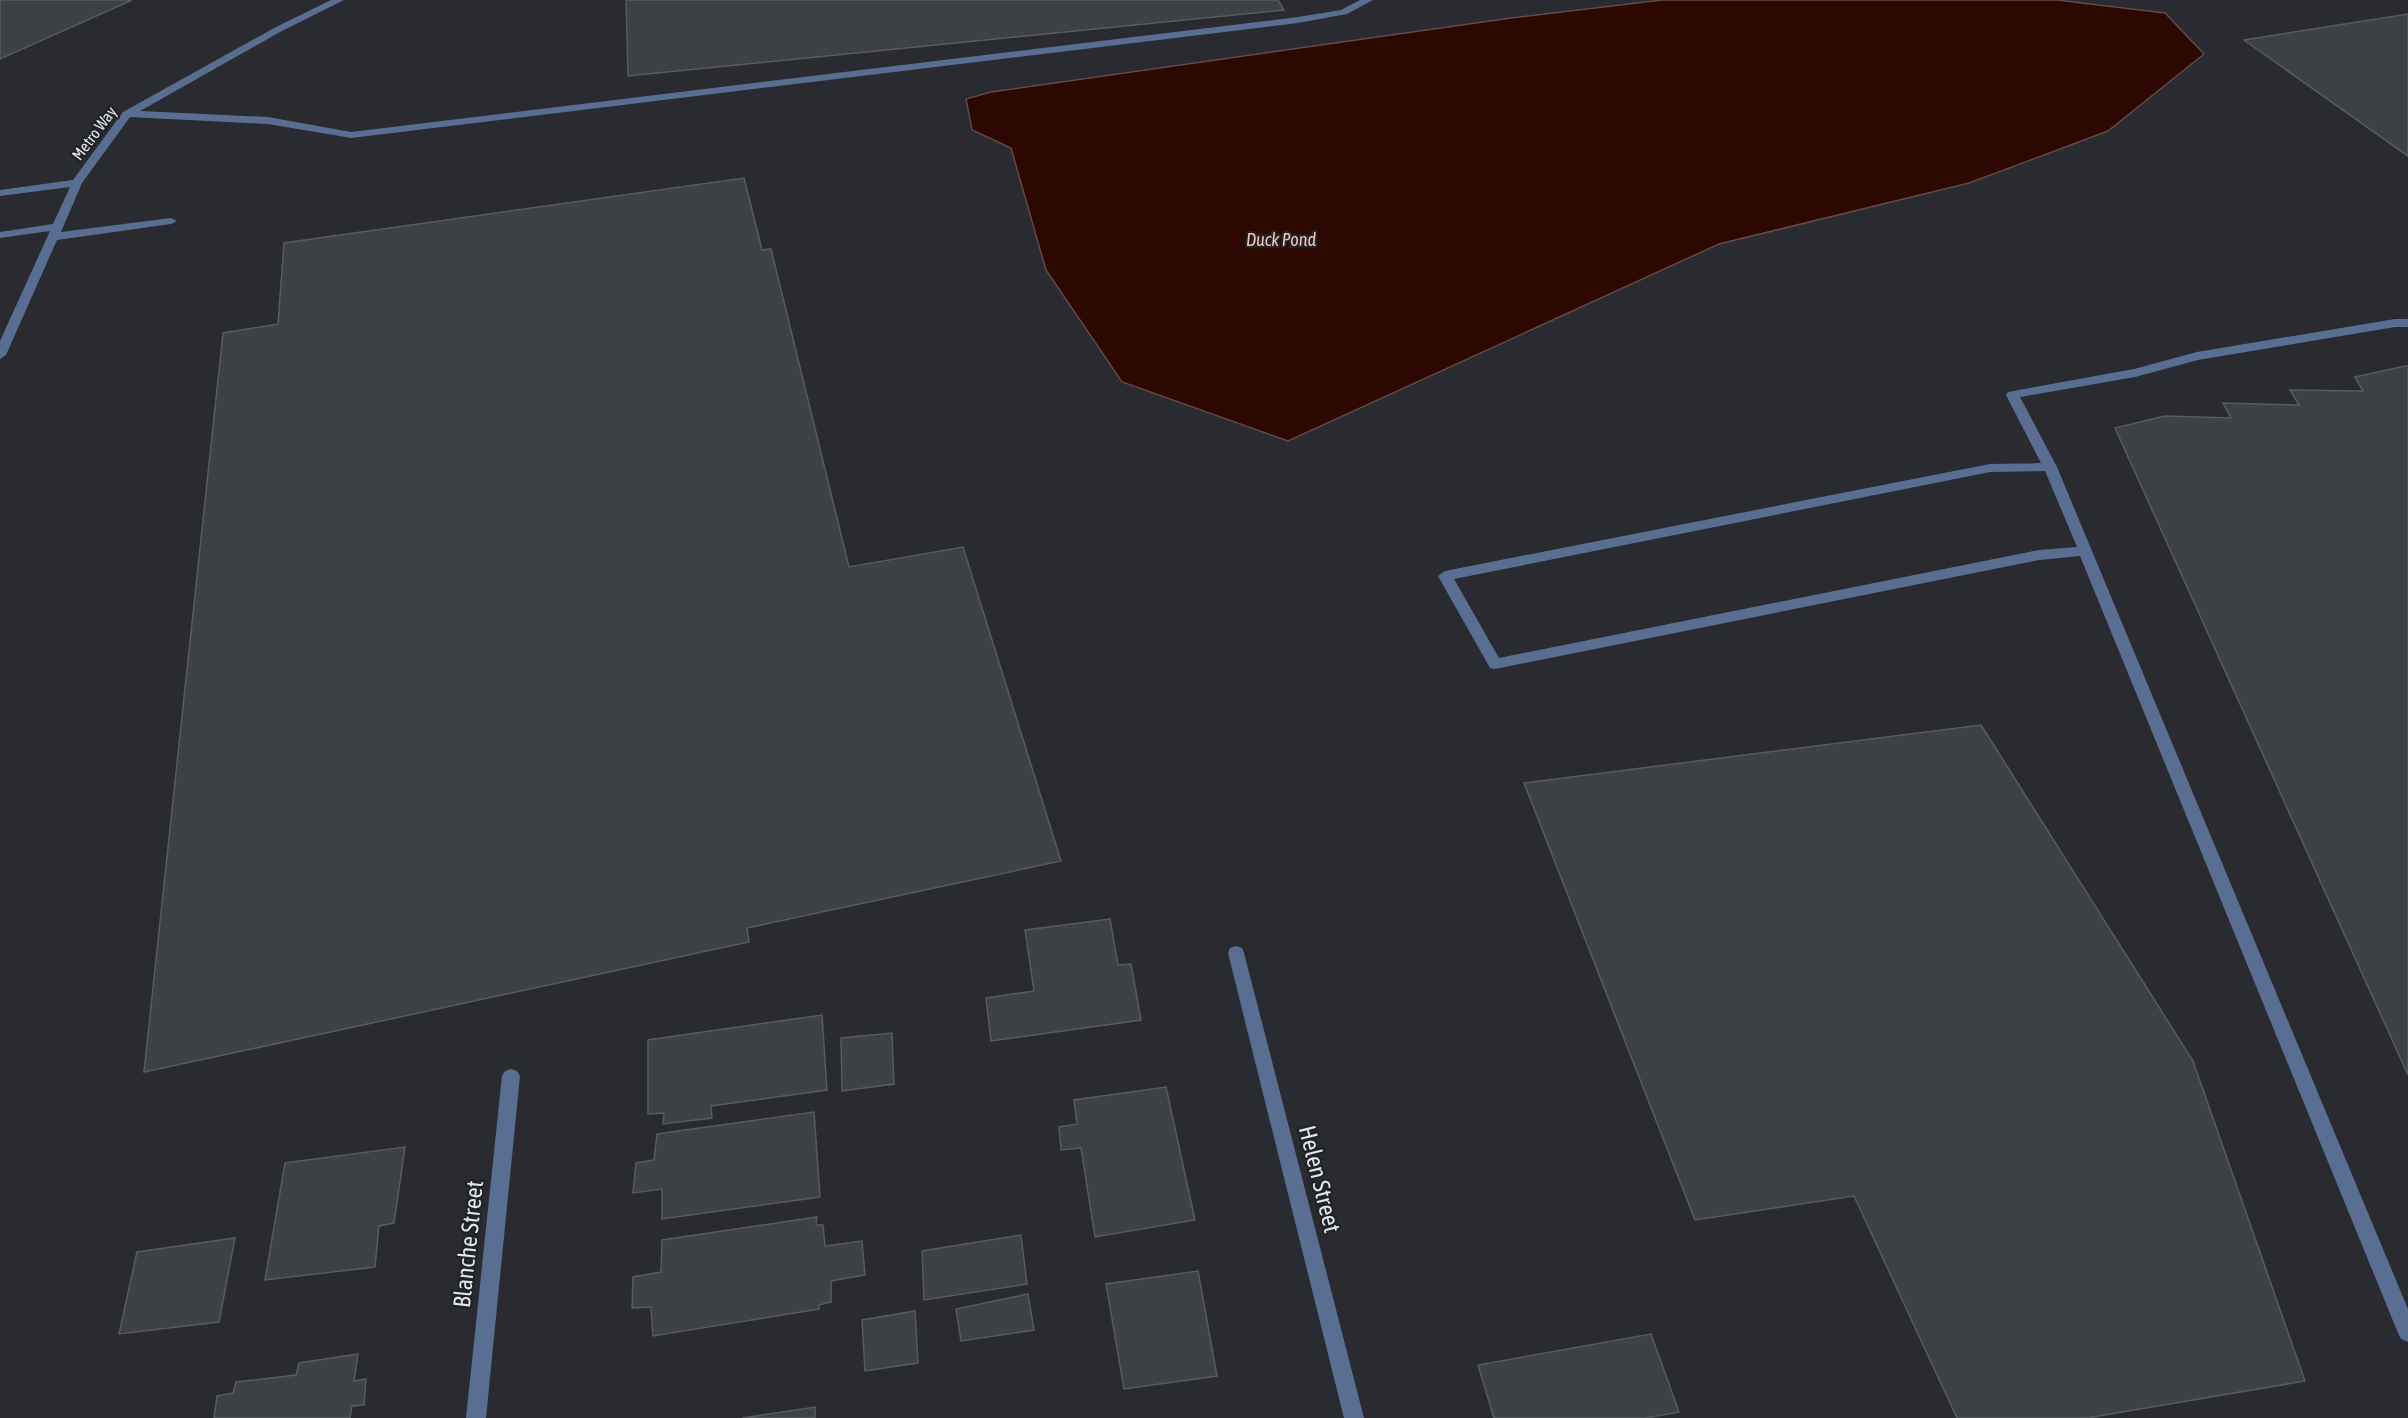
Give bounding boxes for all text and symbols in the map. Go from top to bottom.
street label: Metro Way [68,102,121,164]
water label: Duck Pond [1246,229,1317,250]
street label: Helen Street [1294,1123,1346,1235]
street label: Blanche Street [448,1179,488,1309]

